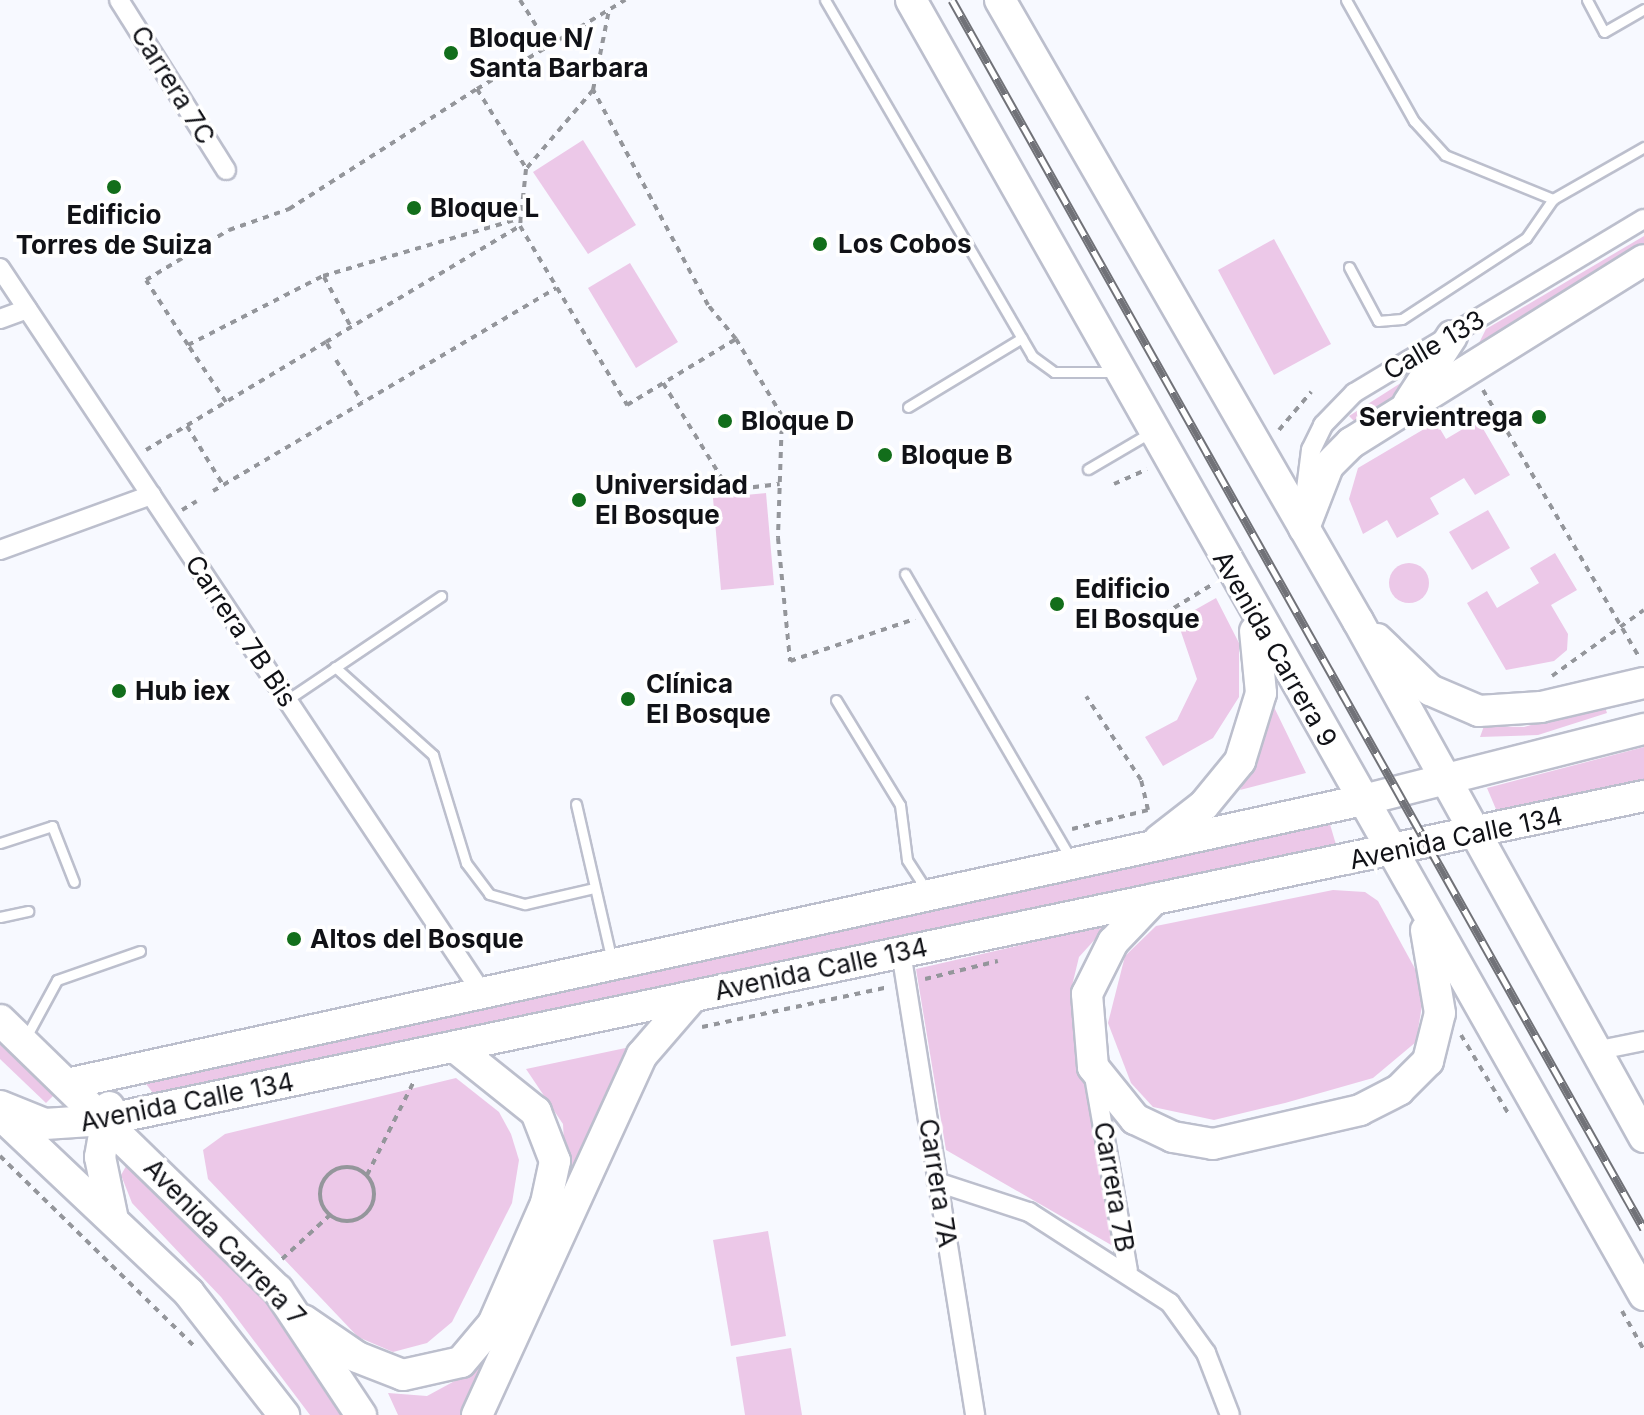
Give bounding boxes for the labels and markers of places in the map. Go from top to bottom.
place label: Bloque N/ Santa Barbara [469,22,649,84]
marker: Bloque N/ Santa Barbara [440,42,462,64]
marker: Edificio Torres de Suiza [105,178,123,196]
place label: Bloque L [430,192,539,224]
place label: Edificio Torres de Suiza [16,199,212,260]
marker: Bloque L [405,199,423,217]
place label: Los Cobos [838,228,971,260]
marker: Los Cobos [809,233,831,255]
place label: Servientrega [1359,401,1523,433]
place label: Bloque D [741,405,854,437]
marker: Servientrega [1530,408,1548,426]
marker: Bloque D [716,412,734,430]
place label: Bloque B [901,439,1013,471]
marker: Bloque B [876,446,894,464]
place label: Universidad El Bosque [595,469,748,530]
marker: Universidad El Bosque [570,491,588,509]
place label: Edificio El Bosque [1075,573,1200,634]
marker: Edificio El Bosque [1046,593,1068,615]
place label: Clínica El Bosque [646,668,771,730]
place label: Hub iex [135,675,230,707]
marker: Hub iex [110,682,128,700]
marker: Clínica El Bosque [617,688,639,710]
place label: Altos del Bosque [310,923,524,955]
marker: Altos del Bosque [285,930,303,948]

